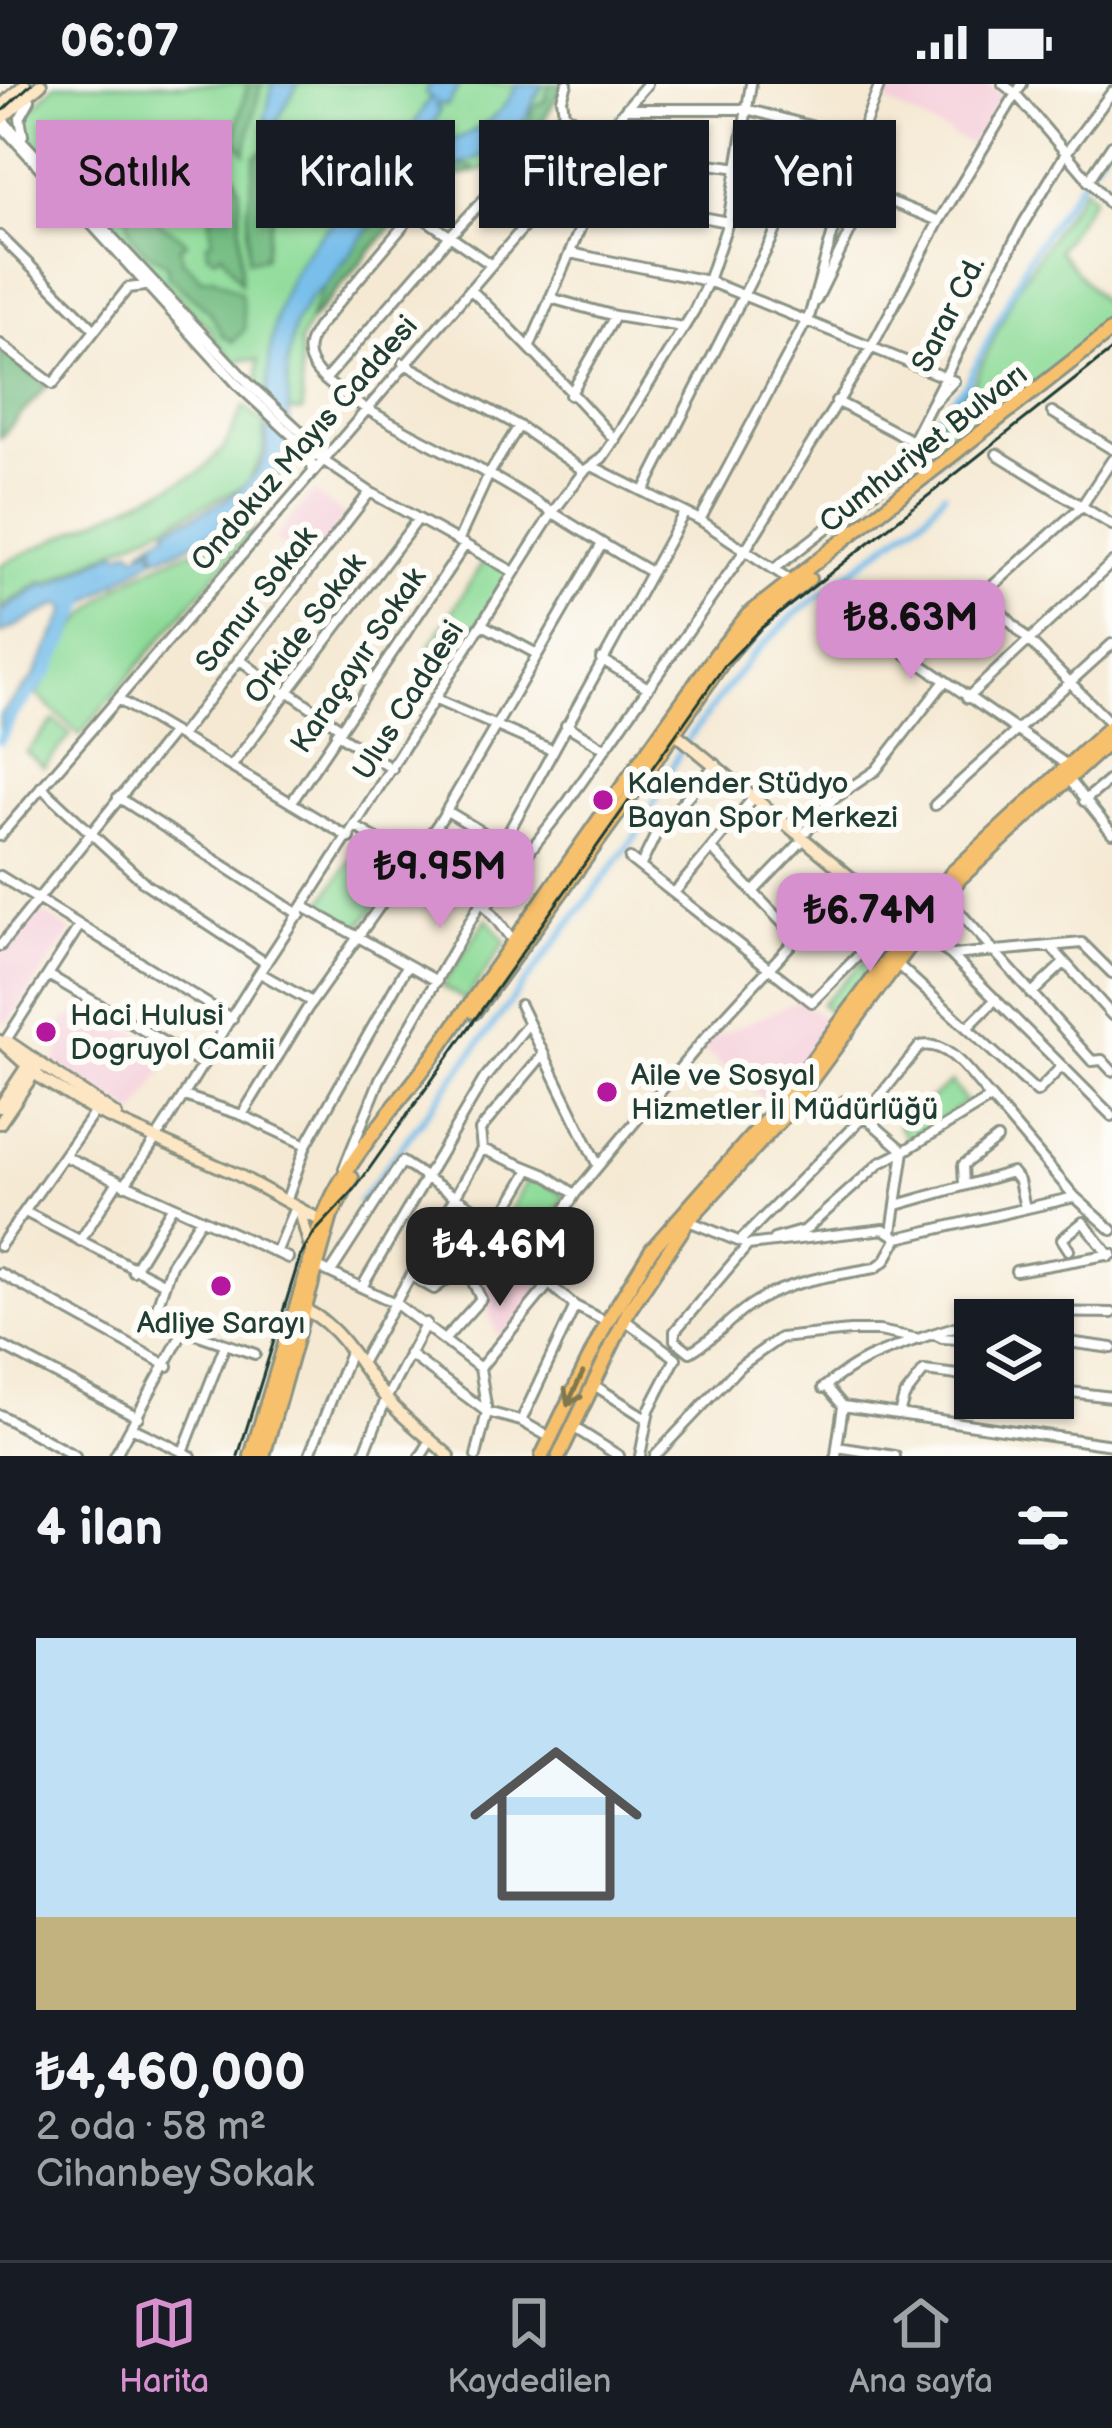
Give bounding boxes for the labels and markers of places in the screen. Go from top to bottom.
pin: ₺8.63M [813,580,1009,682]
place label: Kalender Stüdyo Bayan Spor Merkezi [627,766,898,836]
marker: Kalender Stüdyo Bayan Spor Merkezi [590,787,616,813]
pin: ₺9.95M [342,829,538,931]
pin: ₺6.74M [772,873,968,975]
place label: Haci Hulusi Dogruyol Camii [70,998,275,1068]
marker: Haci Hulusi Dogruyol Camii [33,1019,59,1045]
place label: Aile ve Sosyal Hizmetler İl Müdürlüğü [631,1058,938,1128]
marker: Aile ve Sosyal Hizmetler İl Müdürlüğü [594,1079,620,1105]
pin: ₺4.46M [402,1207,598,1309]
marker: Adliye Sarayı [208,1273,234,1299]
place label: Adliye Sarayı [137,1306,305,1342]

